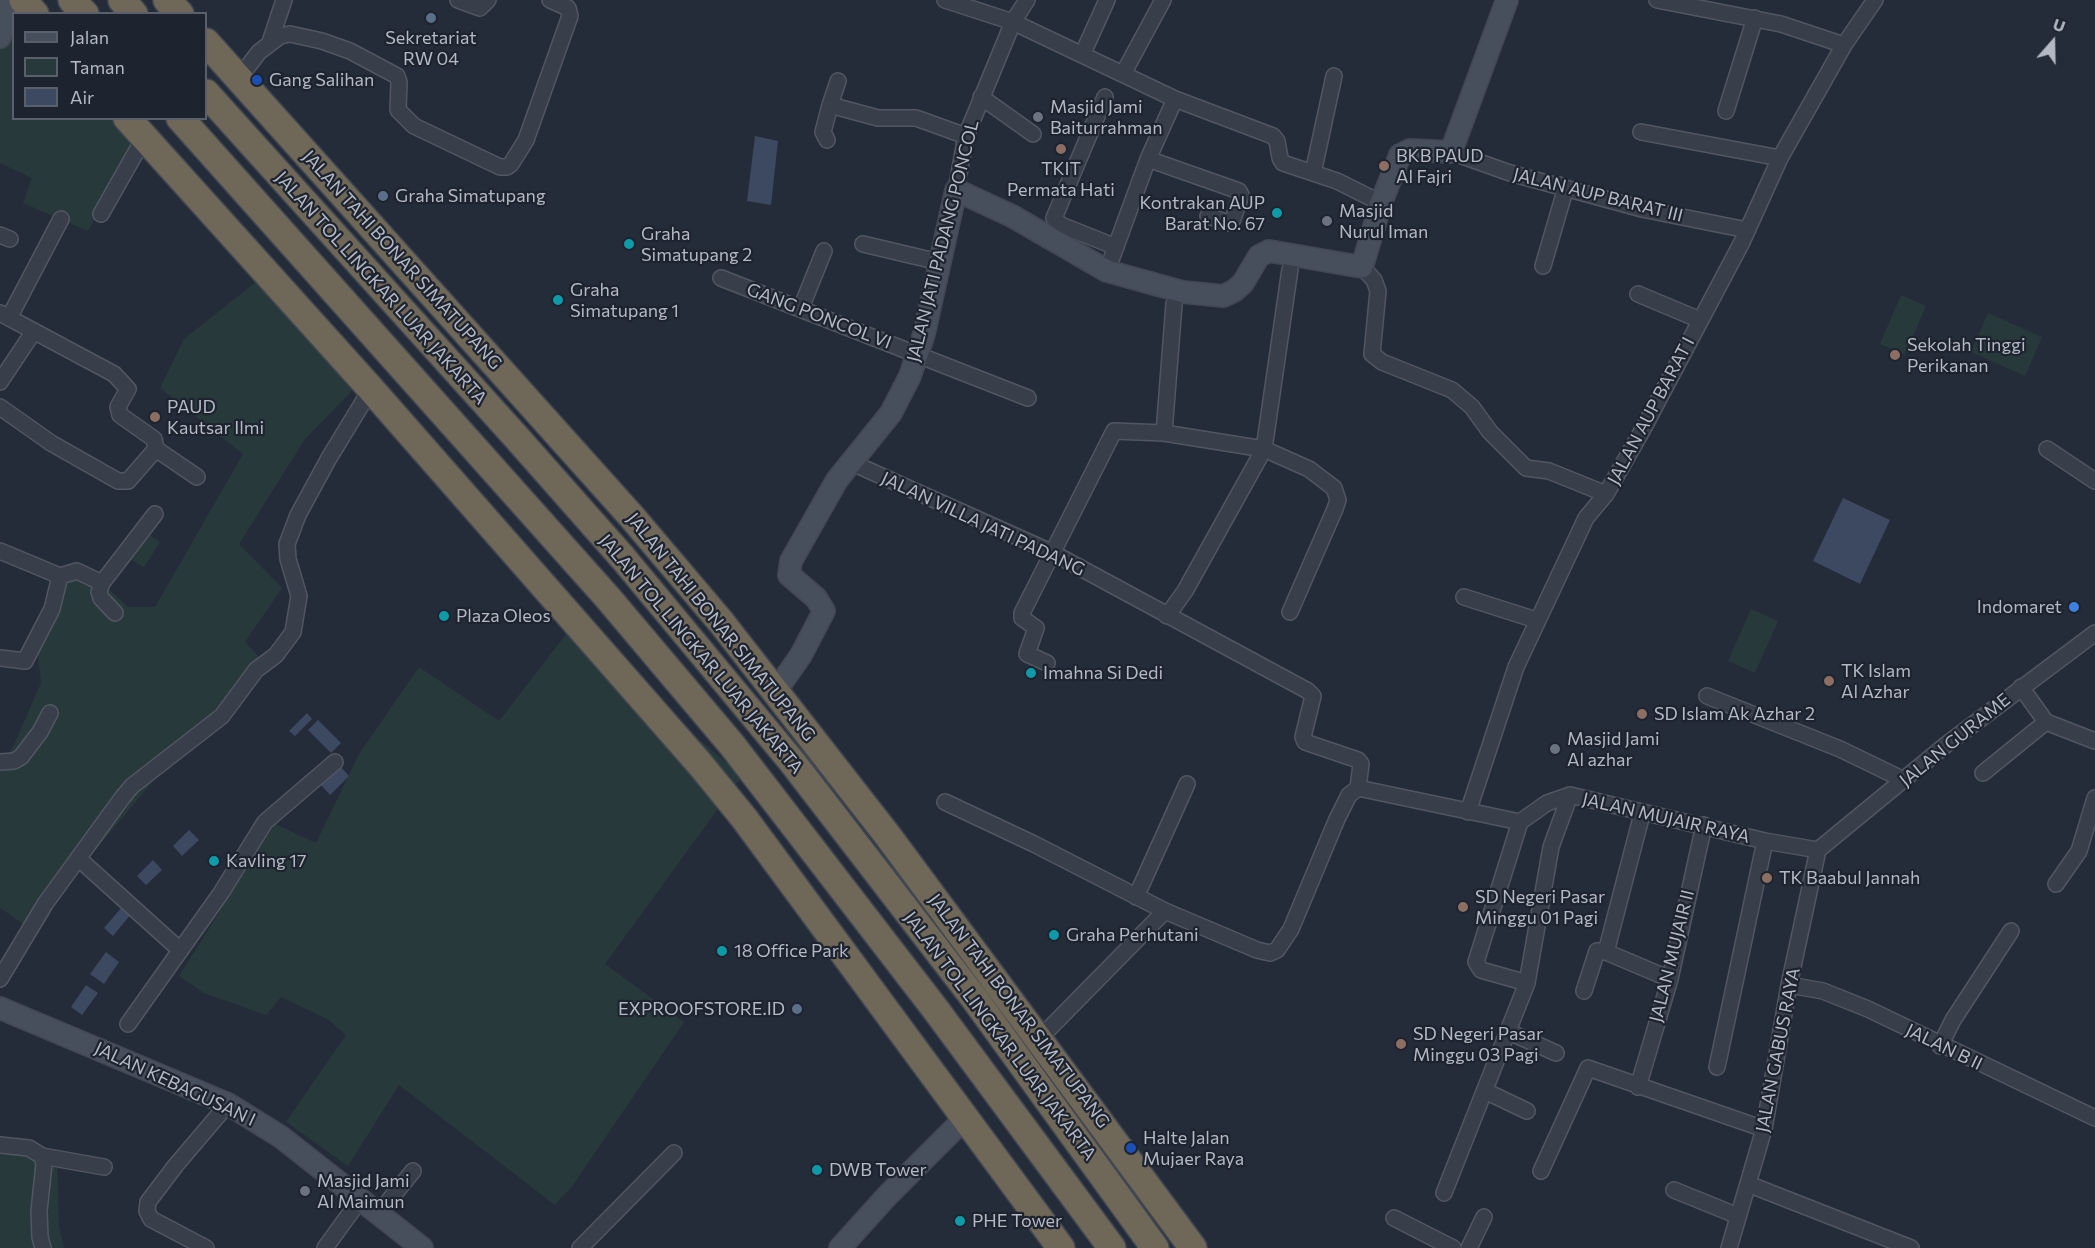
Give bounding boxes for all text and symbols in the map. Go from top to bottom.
marker: Sekretariat RW 04 [424,11,438,25]
legend [12,12,207,120]
north arrow [2023,12,2083,72]
text: U [2051,14,2068,36]
text: Jalan [70,26,109,48]
place label: Sekretariat RW 04 [385,27,477,70]
text: Taman [70,56,125,78]
place label: Gang Salihan [269,69,374,91]
marker: Gang Salihan [250,73,264,87]
text: Air [70,86,94,108]
place label: Masjid Jami Baiturrahman [1050,96,1162,138]
marker: Masjid Jami Baiturrahman [1031,110,1045,124]
street label: JALAN JATI PADANG PONCOL [902,118,984,364]
marker: TKIT Permata Hati [1054,142,1068,156]
place label: BKB PAUD Al Fajri [1396,145,1483,188]
street label: JALAN TAHI BONAR SIMATUPANG [298,146,506,374]
place label: TKIT Permata Hati [1007,158,1115,201]
marker: BKB PAUD Al Fajri [1377,159,1391,173]
street label: JALAN AUP BARAT III [1511,163,1685,227]
street label: JALAN TOL LINGKAR LUAR JAKARTA [271,167,491,409]
place label: Graha Simatupang [395,185,546,207]
marker: Graha Simatupang [376,189,390,203]
place label: Kontrakan AUP Barat No. 67 [1139,192,1265,234]
place label: Masjid Nurul Iman [1339,200,1428,242]
marker: Kontrakan AUP Barat No. 67 [1270,206,1284,220]
marker: Masjid Nurul Iman [1320,214,1334,228]
place label: Graha Simatupang 2 [641,223,752,266]
marker: Graha Simatupang 2 [622,237,636,251]
street label: GANG PONCOL VI [743,278,895,354]
place label: Graha Simatupang 1 [570,279,679,322]
marker: Graha Simatupang 1 [551,293,565,307]
street label: JALAN AUP BARAT I [1603,333,1699,489]
place label: Sekolah Tinggi Perikanan [1907,334,2026,376]
marker: Sekolah Tinggi Perikanan [1888,348,1902,362]
place label: PAUD Kautsar Ilmi [167,396,264,438]
marker: PAUD Kautsar Ilmi [148,410,162,424]
street label: JALAN VILLA JATI PADANG [878,467,1088,581]
street label: JALAN TAHI BONAR SIMATUPANG [622,508,820,746]
street label: JALAN TOL LINGKAR LUAR JAKARTA [594,530,808,778]
place label: Indomaret [1977,596,2062,618]
marker: Indomaret [2067,600,2081,614]
place label: Plaza Oleos [456,605,551,627]
marker: Plaza Oleos [437,609,451,623]
place label: TK Islam Al Azhar [1841,660,1911,702]
place label: Imahna Si Dedi [1043,662,1163,684]
marker: Imahna Si Dedi [1024,666,1038,680]
marker: TK Islam Al Azhar [1822,674,1836,688]
street label: JALAN GURAME [1895,689,2015,791]
place label: SD Islam Ak Azhar 2 [1654,703,1815,725]
marker: SD Islam Ak Azhar 2 [1635,707,1649,721]
place label: Masjid Jami Al azhar [1567,728,1660,771]
marker: Masjid Jami Al azhar [1548,742,1562,756]
street label: JALAN MUJAIR RAYA [1580,788,1752,848]
place label: Kavling 17 [226,850,306,872]
marker: Kavling 17 [207,854,221,868]
place label: TK Baabul Jannah [1779,867,1920,889]
marker: TK Baabul Jannah [1760,871,1774,885]
place label: SD Negeri Pasar Minggu 01 Pagi [1475,886,1605,928]
street label: JALAN MUJAIR II [1645,887,1699,1025]
street label: JALAN TAHI BONAR SIMATUPANG [924,890,1114,1132]
marker: SD Negeri Pasar Minggu 01 Pagi [1456,900,1470,914]
street label: JALAN TOL LINGKAR LUAR JAKARTA [899,907,1101,1165]
place label: Graha Perhutani [1066,924,1199,946]
marker: Graha Perhutani [1047,928,1061,942]
place label: 18 Office Park [734,940,849,962]
marker: 18 Office Park [715,944,729,958]
street label: JALAN GABUS RAYA [1751,966,1805,1134]
place label: EXPROOFSTORE.ID [618,998,785,1020]
marker: EXPROOFSTORE.ID [790,1002,804,1016]
street label: JALAN B II [1902,1019,1986,1075]
place label: SD Negeri Pasar Minggu 03 Pagi [1413,1023,1543,1066]
street label: JALAN KEBAGUSAN I [91,1037,259,1131]
marker: SD Negeri Pasar Minggu 03 Pagi [1394,1037,1408,1051]
place label: Halte Jalan Mujaer Raya [1143,1127,1244,1170]
marker: Halte Jalan Mujaer Raya [1124,1141,1138,1155]
place label: DWB Tower [829,1159,927,1181]
marker: DWB Tower [810,1163,824,1177]
place label: Masjid Jami Al Maimun [317,1170,410,1212]
marker: Masjid Jami Al Maimun [298,1184,312,1198]
place label: PHE Tower [972,1210,1062,1232]
marker: PHE Tower [953,1214,967,1228]

